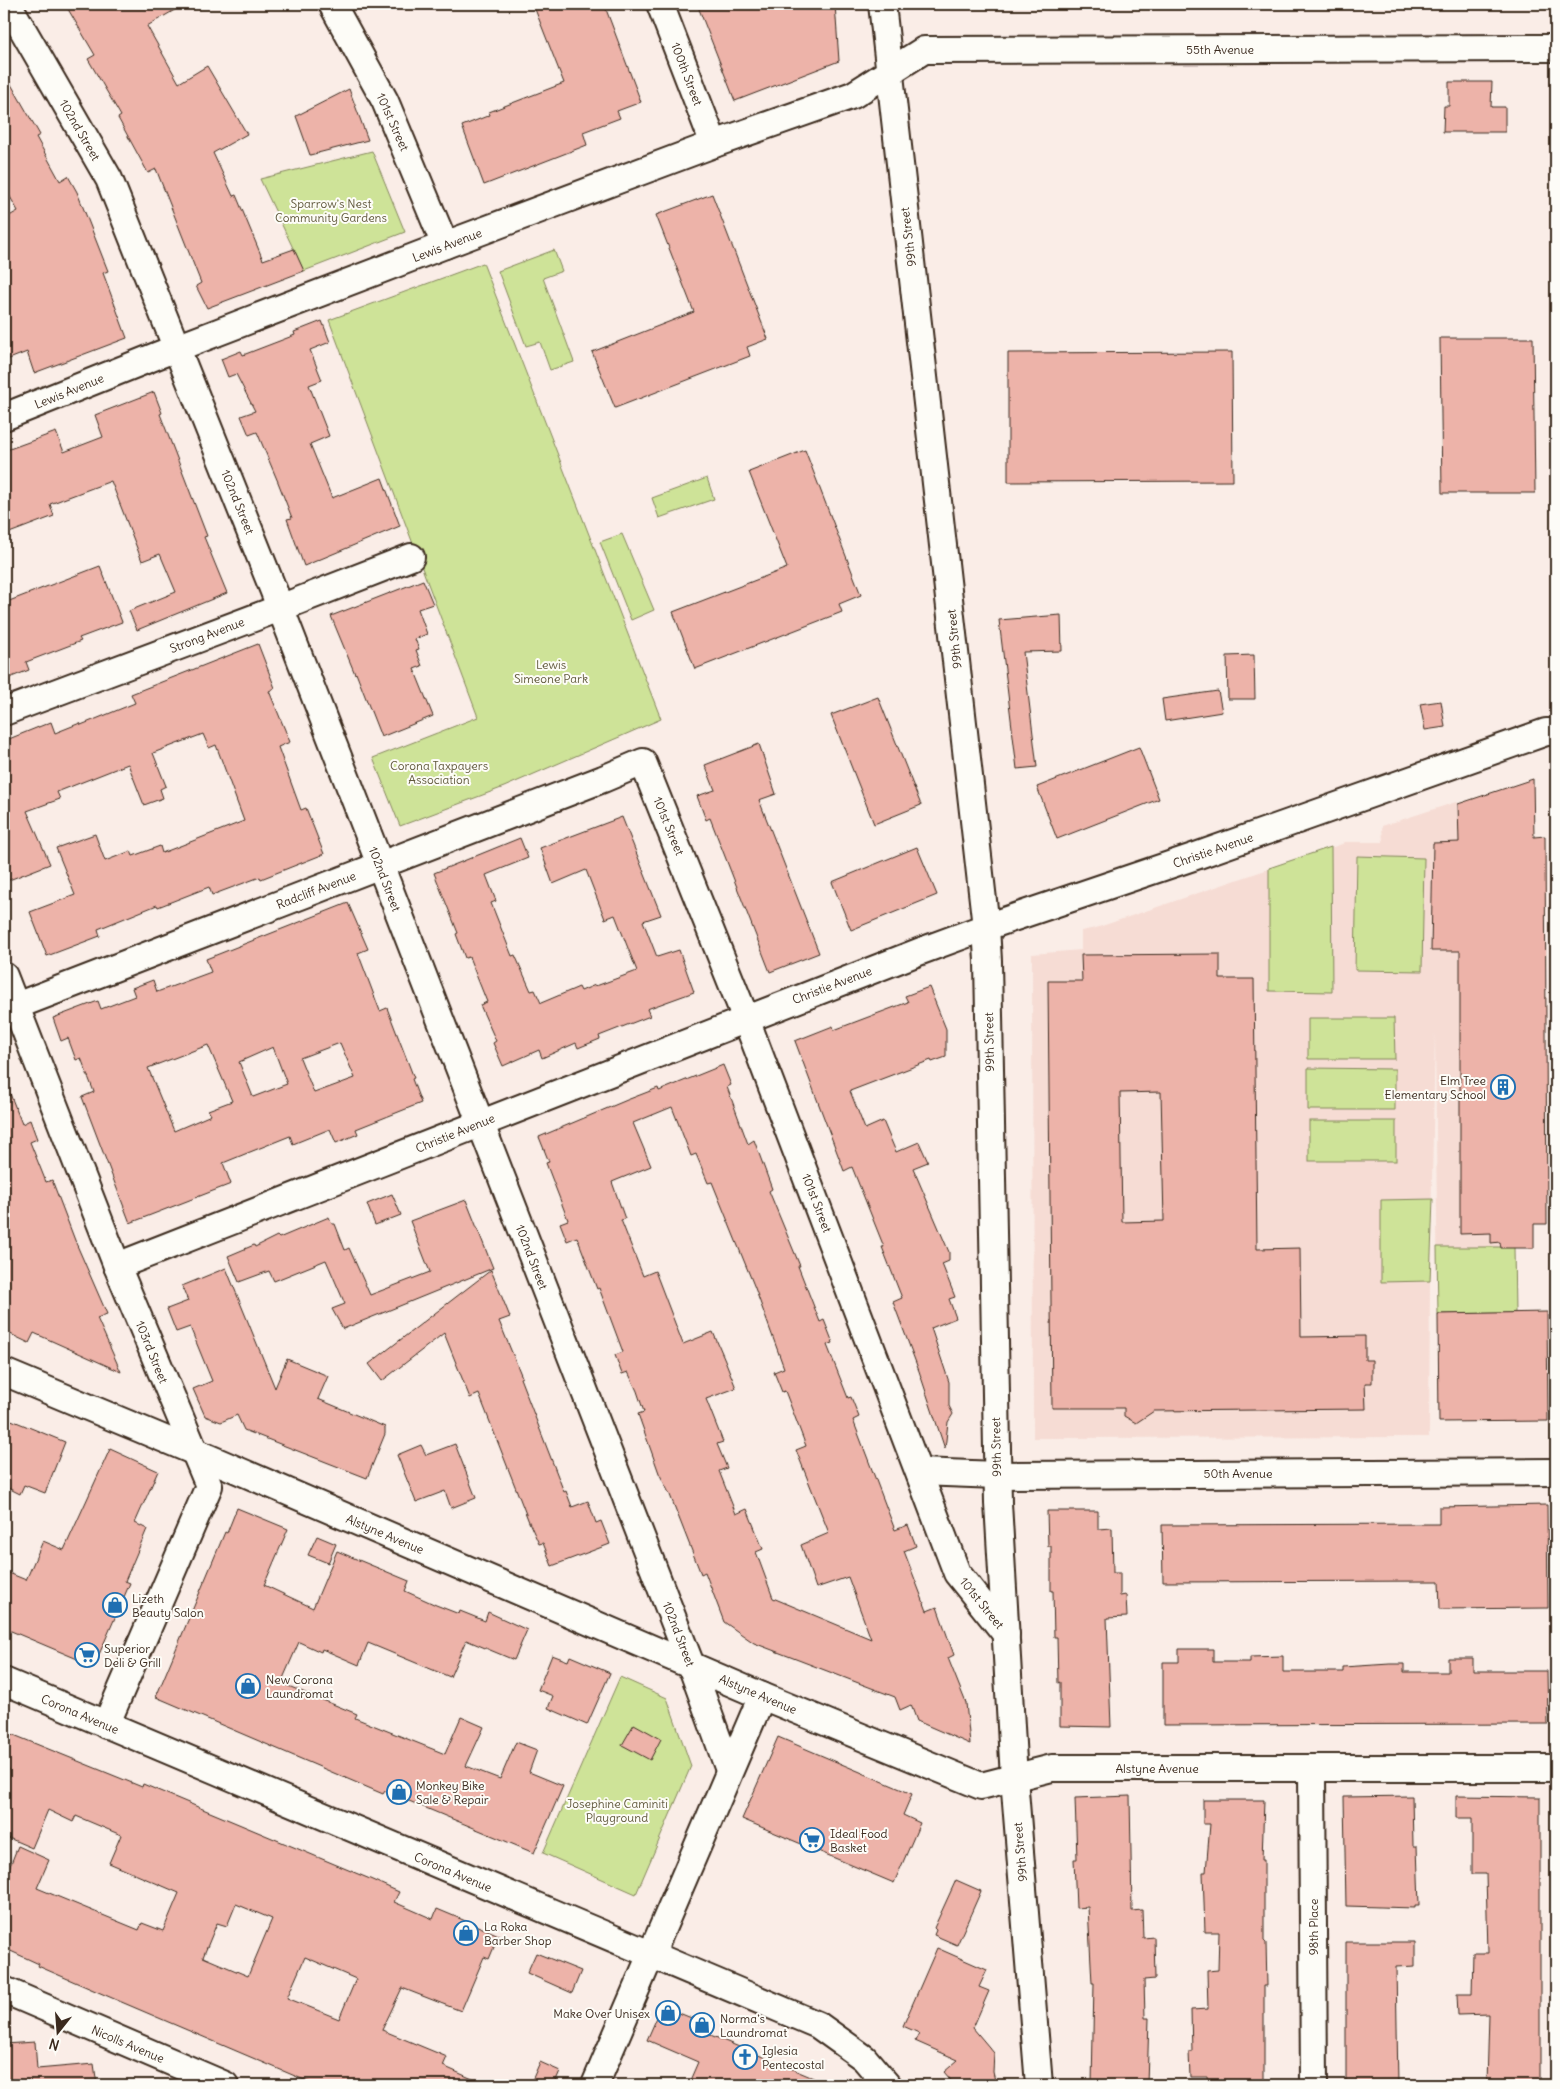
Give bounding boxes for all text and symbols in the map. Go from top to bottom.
street label: 100th Street [668,40,706,108]
street label: 55th Avenue [1186,42,1254,57]
street label: 101st Street [374,91,412,153]
street label: 102nd Street [56,97,104,163]
park label: Sparrow's Nest Community Gardens [275,196,387,225]
street label: 99th Street [897,206,919,268]
street label: Lewis Avenue [410,225,484,265]
street label: Lewis Avenue [32,370,106,412]
street label: 102nd Street [218,468,258,536]
street label: 99th Street [943,609,965,669]
street label: Strong Avenue [168,614,246,656]
park label: Lewis Simeone Park [514,657,588,686]
park label: Corona Taxpayers Association [390,758,488,787]
street label: 101st Street [650,795,688,857]
street label: Christie Avenue [1171,829,1255,871]
street label: 102nd Street [366,845,404,913]
street label: Radcliff Avenue [274,868,358,912]
street label: Christie Avenue [790,963,874,1007]
street label: 99th Street [981,1012,997,1072]
place label: Elm Tree Elementary School [1385,1073,1486,1102]
building icon: Elm Tree Elementary School [1490,1074,1516,1100]
street label: Christie Avenue [413,1110,497,1156]
street label: 101st Street [799,1171,835,1235]
street label: 102nd Street [513,1223,551,1291]
street label: 103rd Street [133,1319,171,1385]
street label: 99th Street [988,1417,1004,1477]
street label: 50th Avenue [1204,1466,1272,1481]
street label: Alstyne Avenue [344,1511,426,1557]
street label: 101st Street [957,1574,1007,1632]
place label: Lizeth Beauty Salon [132,1591,204,1620]
shop icon: Lizeth Beauty Salon [102,1592,128,1618]
street label: 102nd Street [660,1600,698,1668]
place label: Superior Deli & Grill [104,1641,161,1670]
supermarket icon: Superior Deli & Grill [74,1642,100,1668]
street label: Alstyne Avenue [717,1671,799,1717]
place label: New Corona Laundromat [266,1672,333,1701]
shop icon: New Corona Laundromat [235,1673,261,1699]
street label: Corona Avenue [39,1691,121,1737]
street label: Alstyne Avenue [1115,1761,1199,1776]
place label: Monkey Bike Sale & Repair [416,1778,489,1807]
shop icon: Monkey Bike Sale & Repair [386,1779,412,1805]
park label: Josephine Caminiti Playground [566,1796,668,1825]
street label: 99th Street [1010,1822,1030,1882]
place label: Ideal Food Basket [830,1826,888,1855]
supermarket icon: Ideal Food Basket [799,1827,825,1853]
street label: Corona Avenue [412,1849,494,1895]
street label: 98th Place [1306,1899,1321,1955]
place label: La Roka Barber Shop [484,1919,552,1948]
shop icon: La Roka Barber Shop [453,1920,479,1946]
shop icon: Make Over Unisex [655,2000,681,2026]
north arrow [32,2006,82,2056]
place label: Make Over Unisex [553,2006,650,2021]
place label: Norma's Laundromat [720,2011,787,2040]
shop icon: Norma's Laundromat [689,2012,715,2038]
street label: Nicolls Avenue [89,2022,167,2066]
text: N [47,2034,61,2054]
place label: Iglesia Pentecostal [762,2043,824,2072]
church icon: Iglesia Pentecostal [732,2044,758,2070]

